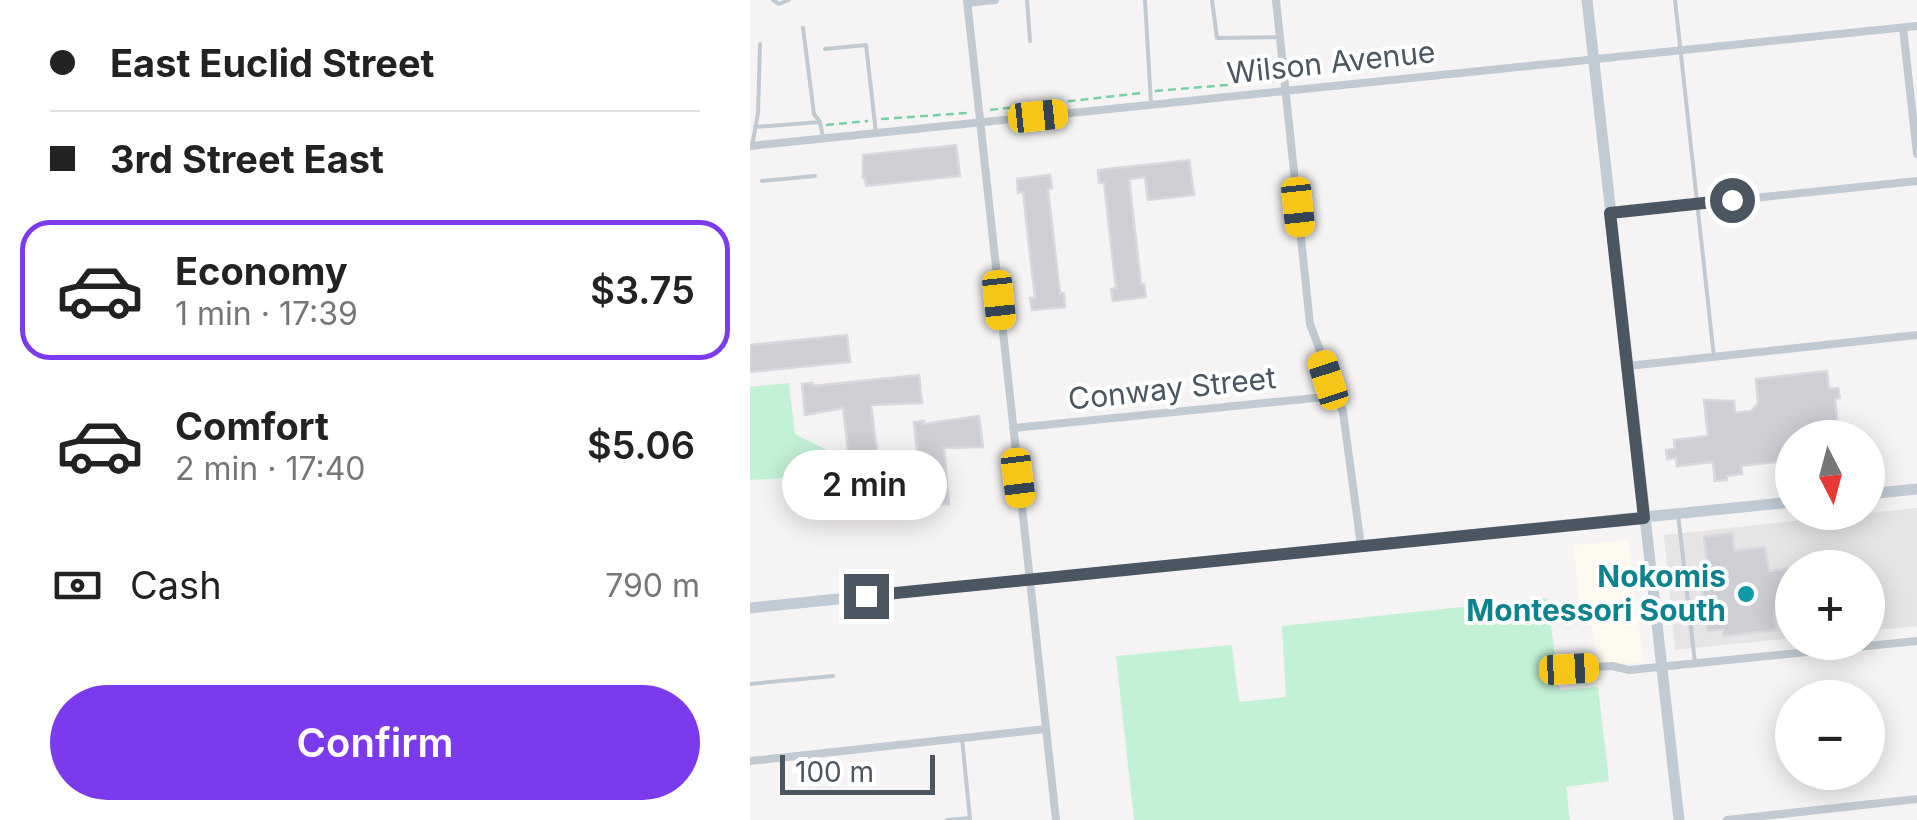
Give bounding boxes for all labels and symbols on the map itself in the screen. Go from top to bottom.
street label: Wilson Avenue [1225,33,1437,91]
car [1007,98,1069,134]
car [1280,176,1316,238]
route start [1710,178,1755,223]
car [981,269,1017,331]
car [1304,347,1352,413]
street label: Conway Street [1066,359,1278,417]
north arrow [1775,420,1885,530]
car [999,446,1037,510]
callout: 2 min [784,451,948,521]
place label: Nokomis Montessori South [1466,558,1726,628]
route end [844,574,889,619]
marker: Nokomis Montessori South [1735,583,1757,605]
car [1538,652,1600,686]
scale bar [780,750,935,794]

